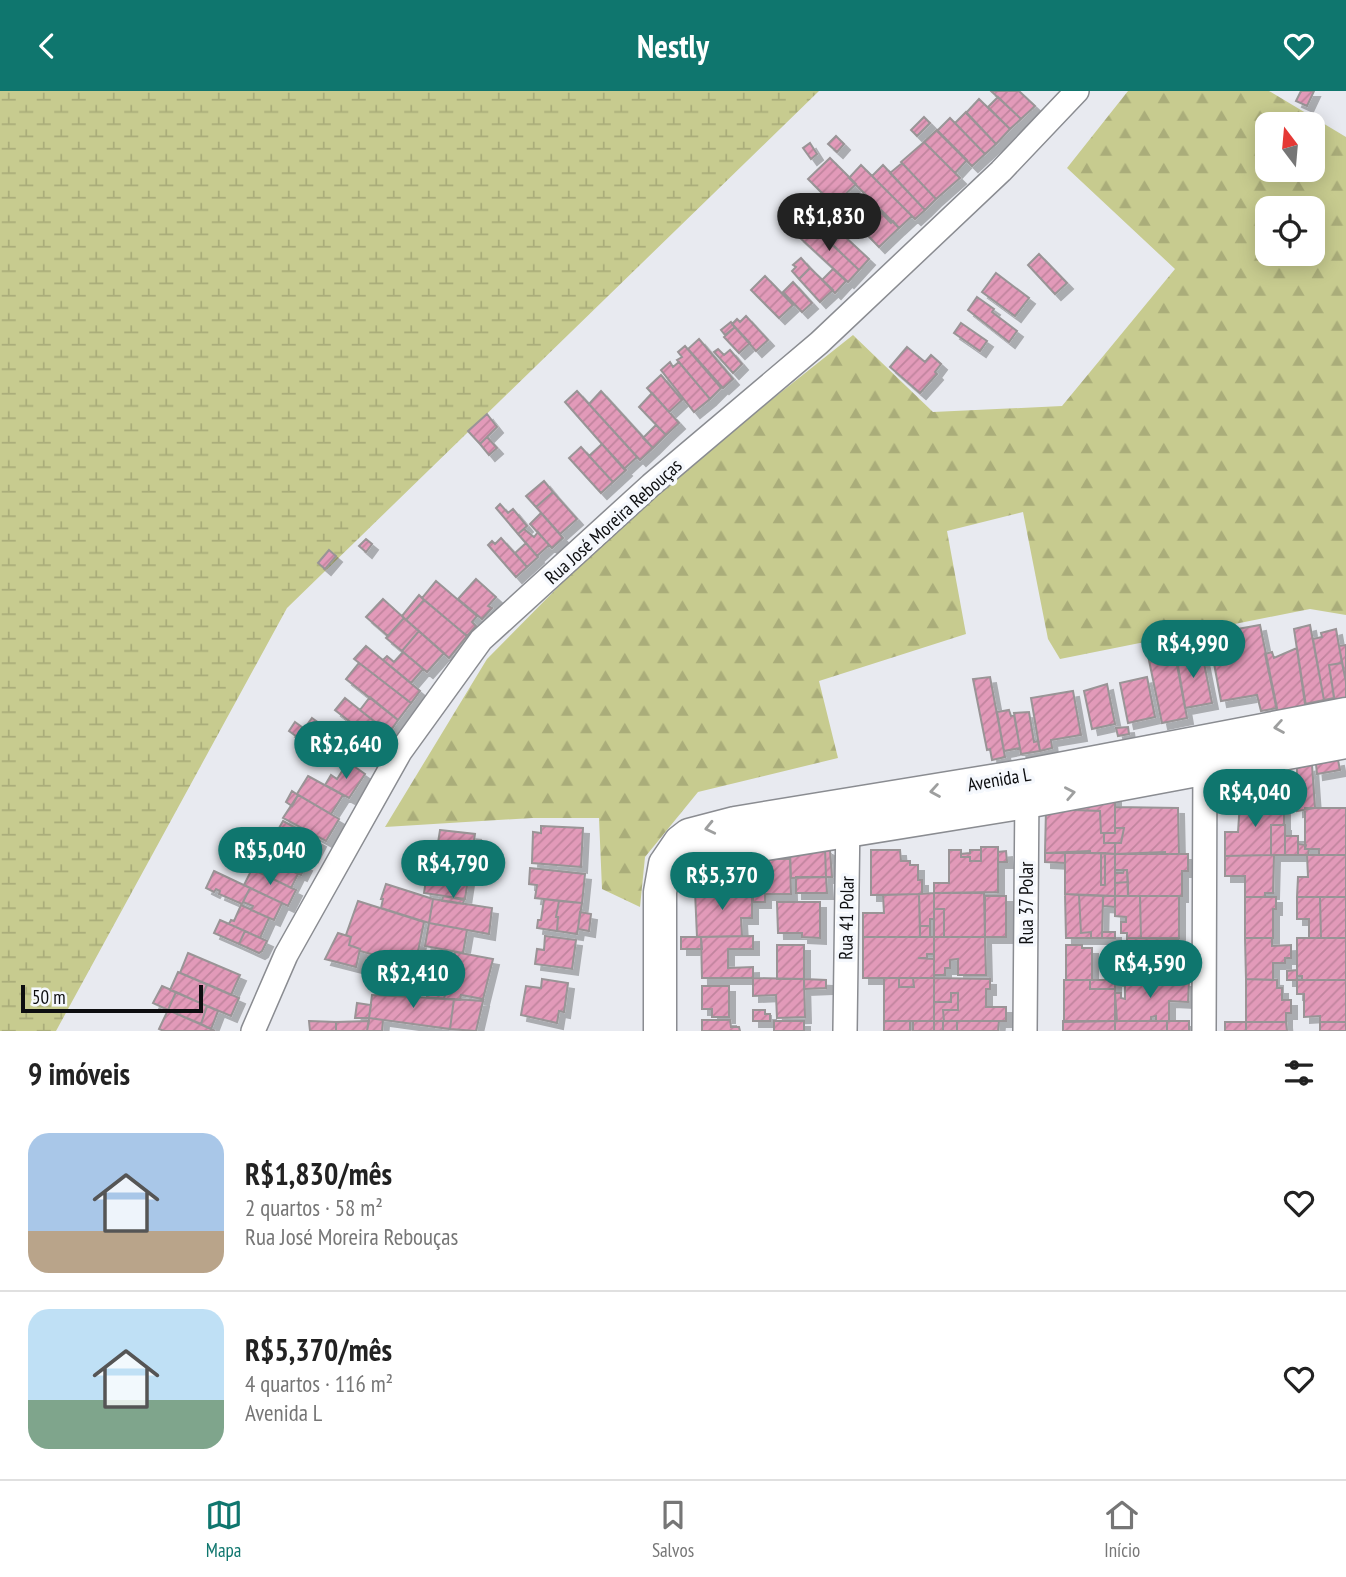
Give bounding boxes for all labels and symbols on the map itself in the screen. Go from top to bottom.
north arrow [1255,112,1325,182]
pin: R$1,830 [764,193,894,253]
street label: Rua José Moreira Rebouças [540,453,686,589]
pin: R$4,990 [1128,621,1258,680]
one-way arrow [1273,719,1285,734]
pin: R$2,640 [281,721,411,781]
street label: Avenida L [965,762,1033,796]
pin: R$4,040 [1190,769,1320,829]
one-way arrow [929,782,941,797]
one-way arrow [1064,786,1076,801]
one-way arrow [705,820,717,834]
pin: R$5,040 [205,827,335,887]
pin: R$4,790 [388,841,518,900]
pin: R$5,370 [657,853,787,912]
street label: Rua 37 Polar [1014,861,1038,944]
street label: Rua 41 Polar [833,875,859,960]
pin: R$4,590 [1085,941,1215,1000]
pin: R$2,410 [348,951,478,1010]
scale bar [21,982,203,1014]

